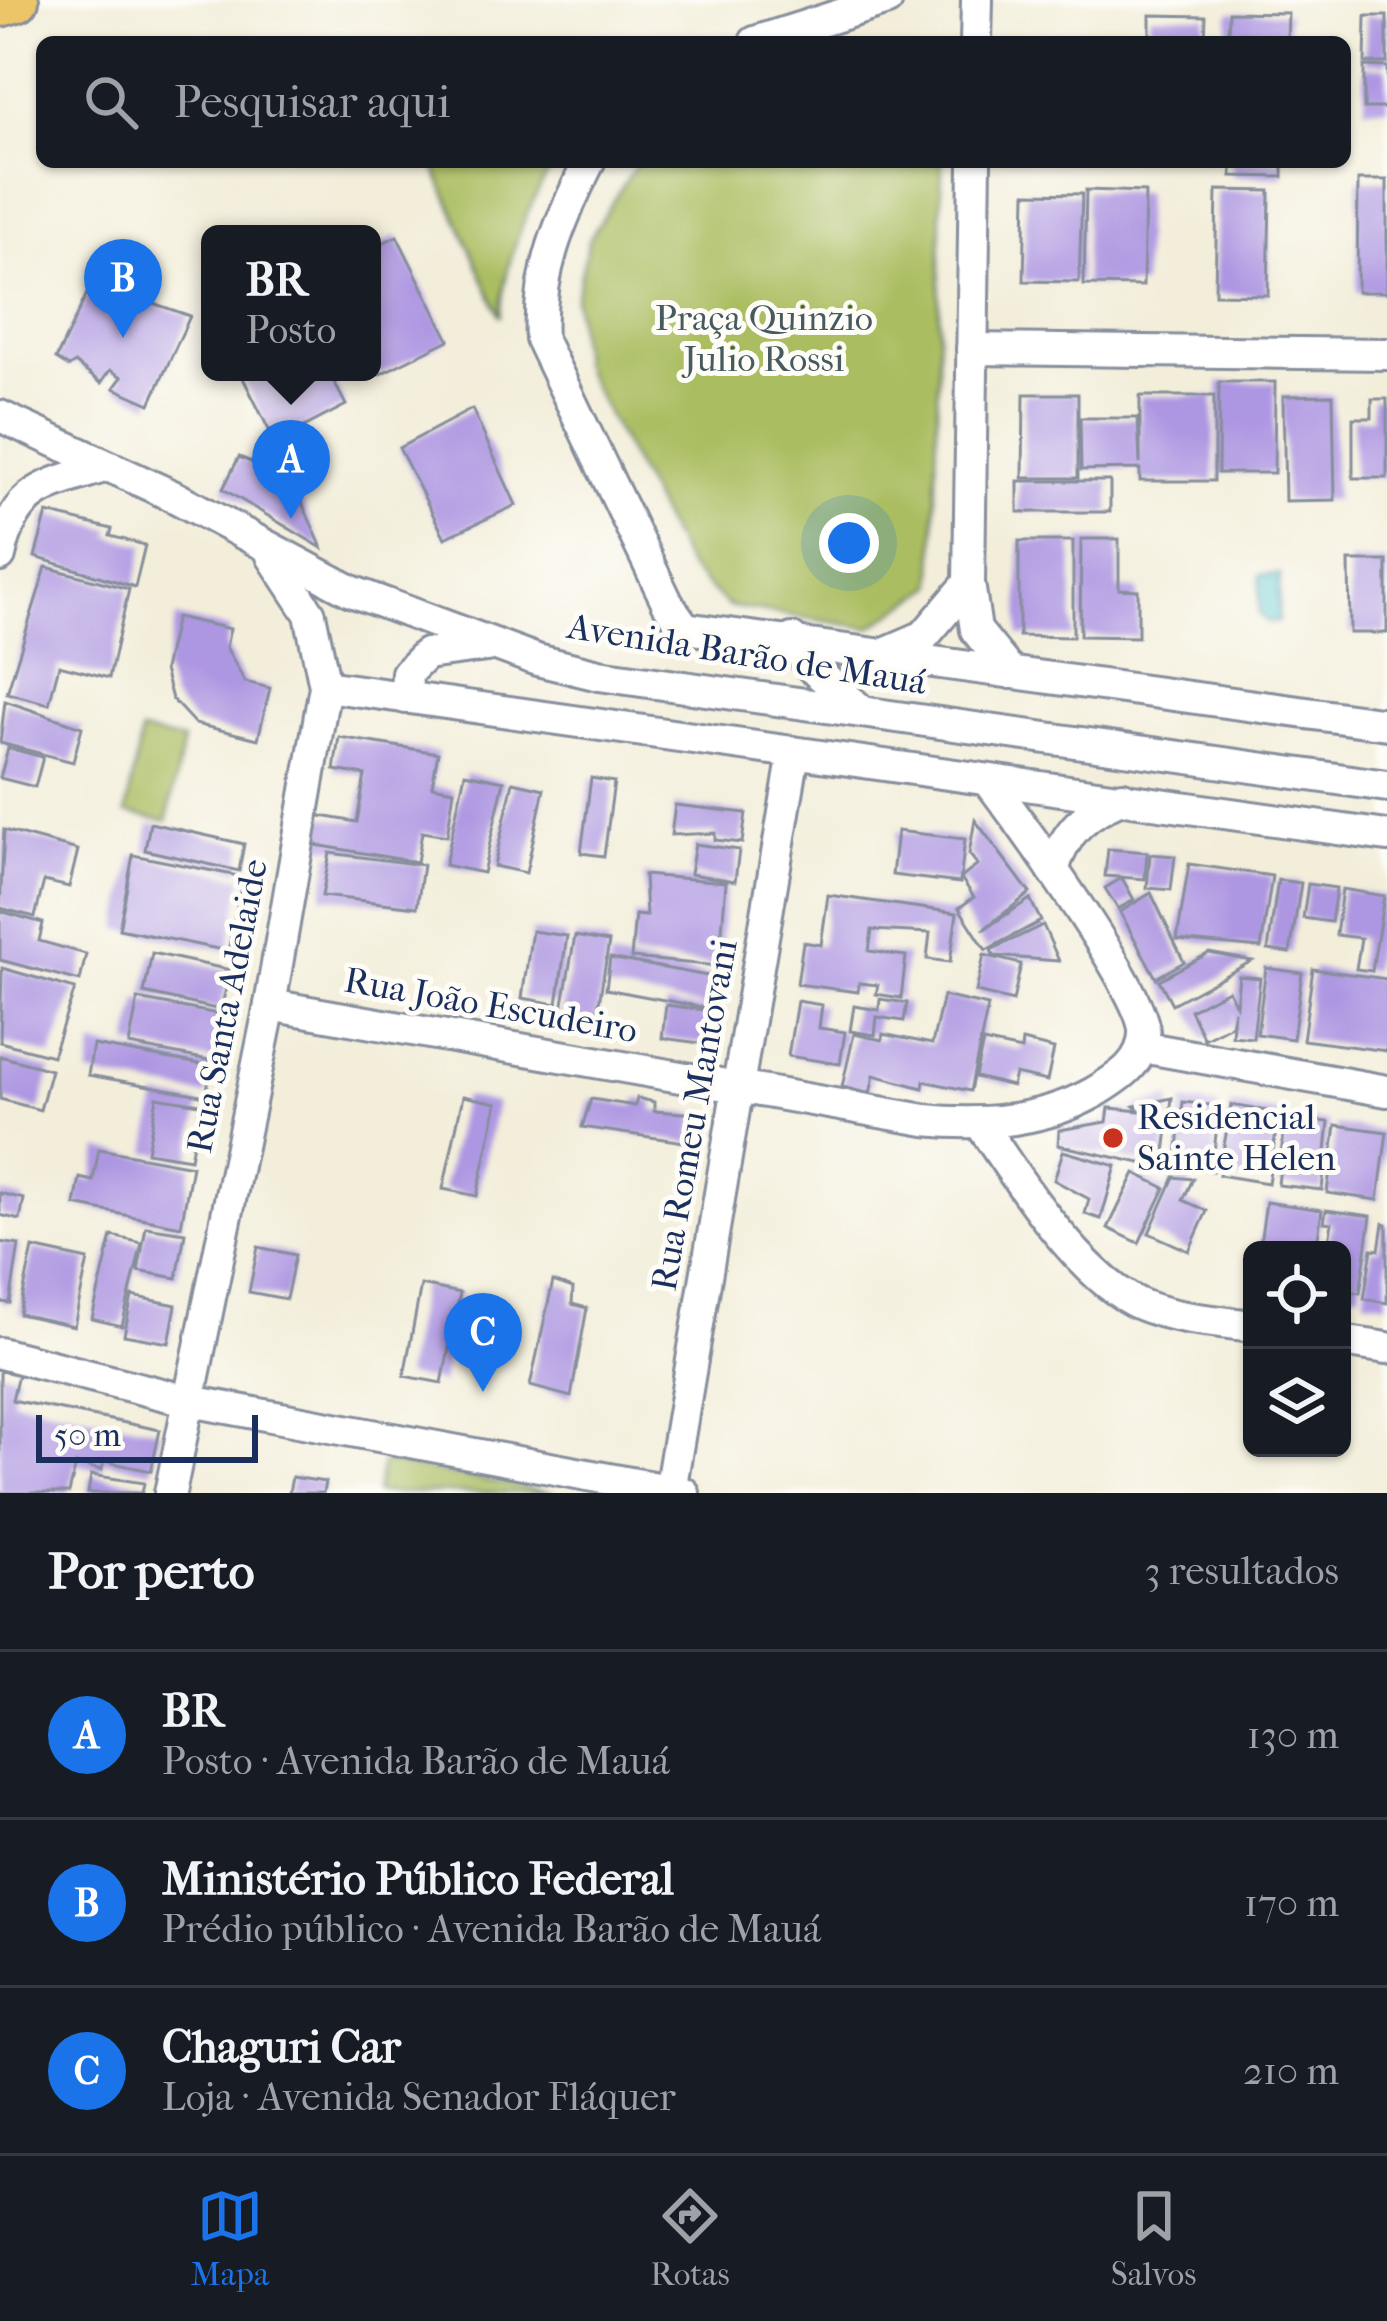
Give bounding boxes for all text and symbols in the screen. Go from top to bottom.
search box [36,36,1351,168]
icon: search [78,69,144,135]
text: Pesquisar aqui [174,76,450,129]
popup [201,225,381,381]
pin: B [84,239,162,338]
text: BR [246,254,307,307]
park label: Praça Quinzio Julio Rossi [655,297,873,380]
text: Posto [246,307,336,353]
pin: A [252,420,330,519]
your location [819,513,879,573]
street label: Avenida Barão de Mauá [563,605,930,703]
street label: Rua Santa Adelaide [178,856,276,1156]
street label: Rua Romeu Mantovani [642,936,746,1294]
street label: Rua João Escudeiro [341,959,641,1051]
place label: Residencial Sainte Helen [1137,1096,1336,1179]
marker: Residencial Sainte Helen [1100,1125,1126,1151]
map controls [1243,1241,1351,1457]
button: locate [1243,1241,1351,1349]
pin: C [444,1293,522,1392]
button: layers [1243,1349,1351,1457]
scale bar [36,1409,258,1462]
text: 50 m [54,1416,121,1455]
text: Por perto [48,1541,255,1601]
text: 3 resultados [1145,1548,1339,1594]
text: BR [162,1685,224,1738]
text: A [74,1712,100,1758]
text: 130 m [1247,1712,1339,1758]
text: Posto · Avenida Barão de Mauá [162,1738,670,1784]
text: Ministério Público Federal [162,1853,674,1906]
text: B [74,1880,100,1926]
text: 170 m [1244,1880,1339,1926]
text: Prédio público · Avenida Barão de Mauá [162,1906,821,1952]
text: Chaguri Car [162,2021,401,2074]
text: C [74,2048,100,2094]
text: 210 m [1243,2048,1339,2094]
text: Loja · Avenida Senador Fláquer [162,2074,676,2120]
tab: Mapa [191,2183,269,2294]
tab: Rotas [650,2183,730,2294]
tab: Salvos [1111,2183,1196,2294]

